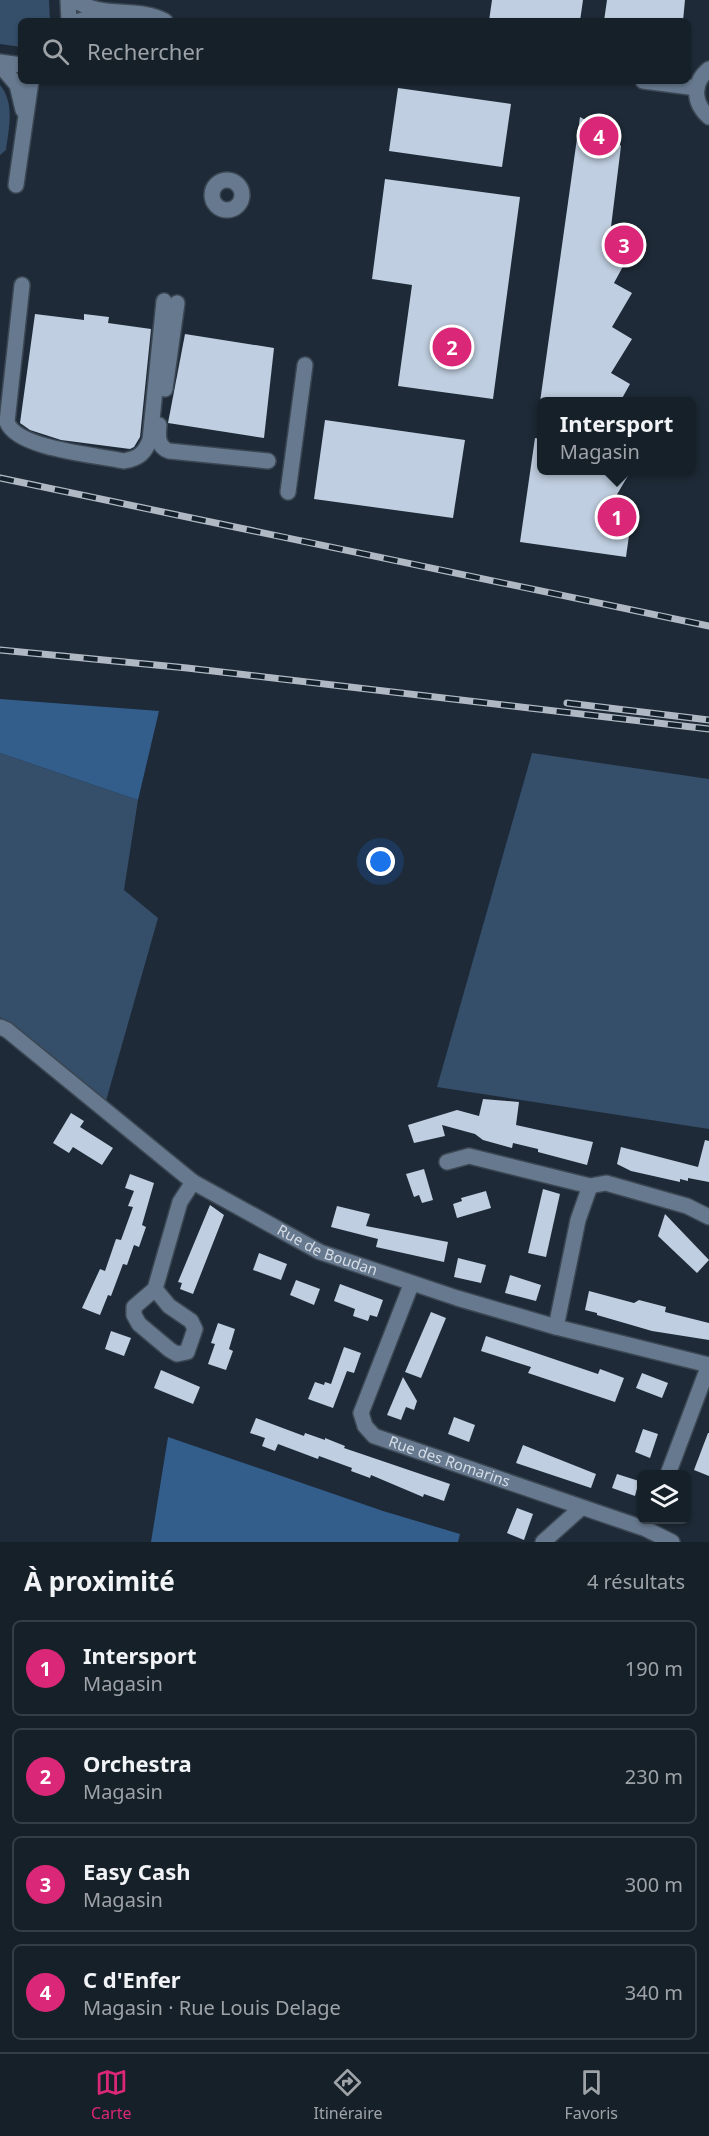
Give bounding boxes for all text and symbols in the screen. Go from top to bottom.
search box [18,18,691,84]
icon: search [39,35,72,68]
text: Rechercher [87,36,204,66]
pin: 4 [580,114,618,158]
pin: 3 [604,222,644,268]
pin: 2 [432,324,472,370]
popup [537,397,696,475]
text: Intersport [560,408,673,438]
text: Magasin [560,438,640,465]
pin: 1 [598,494,636,540]
your location [366,847,395,876]
street label: Rue de Boudan [274,1219,380,1280]
street label: Rue des Romarins [386,1431,513,1491]
map controls [637,1470,691,1524]
button: layers [637,1470,691,1524]
text: À proximité [24,1563,175,1599]
text: 4 résultats [587,1568,685,1595]
text: Intersport [83,1640,196,1670]
text: 1 [40,1655,51,1682]
text: 190 m [625,1655,683,1682]
text: Magasin [83,1670,163,1697]
text: Orchestra [83,1748,192,1778]
text: 2 [40,1763,51,1790]
text: 230 m [625,1763,683,1790]
text: Magasin [83,1778,163,1805]
text: Easy Cash [83,1856,190,1886]
text: 3 [40,1871,51,1898]
text: 300 m [625,1871,683,1898]
text: Magasin [83,1886,163,1913]
text: C d'Enfer [83,1964,181,1994]
text: 4 [40,1979,51,2006]
text: 340 m [625,1979,683,2006]
text: Magasin · Rue Louis Delage [83,1994,341,2021]
tab: Carte [91,2066,132,2124]
tab: Itinéraire [314,2066,382,2124]
tab: Favoris [564,2066,618,2124]

